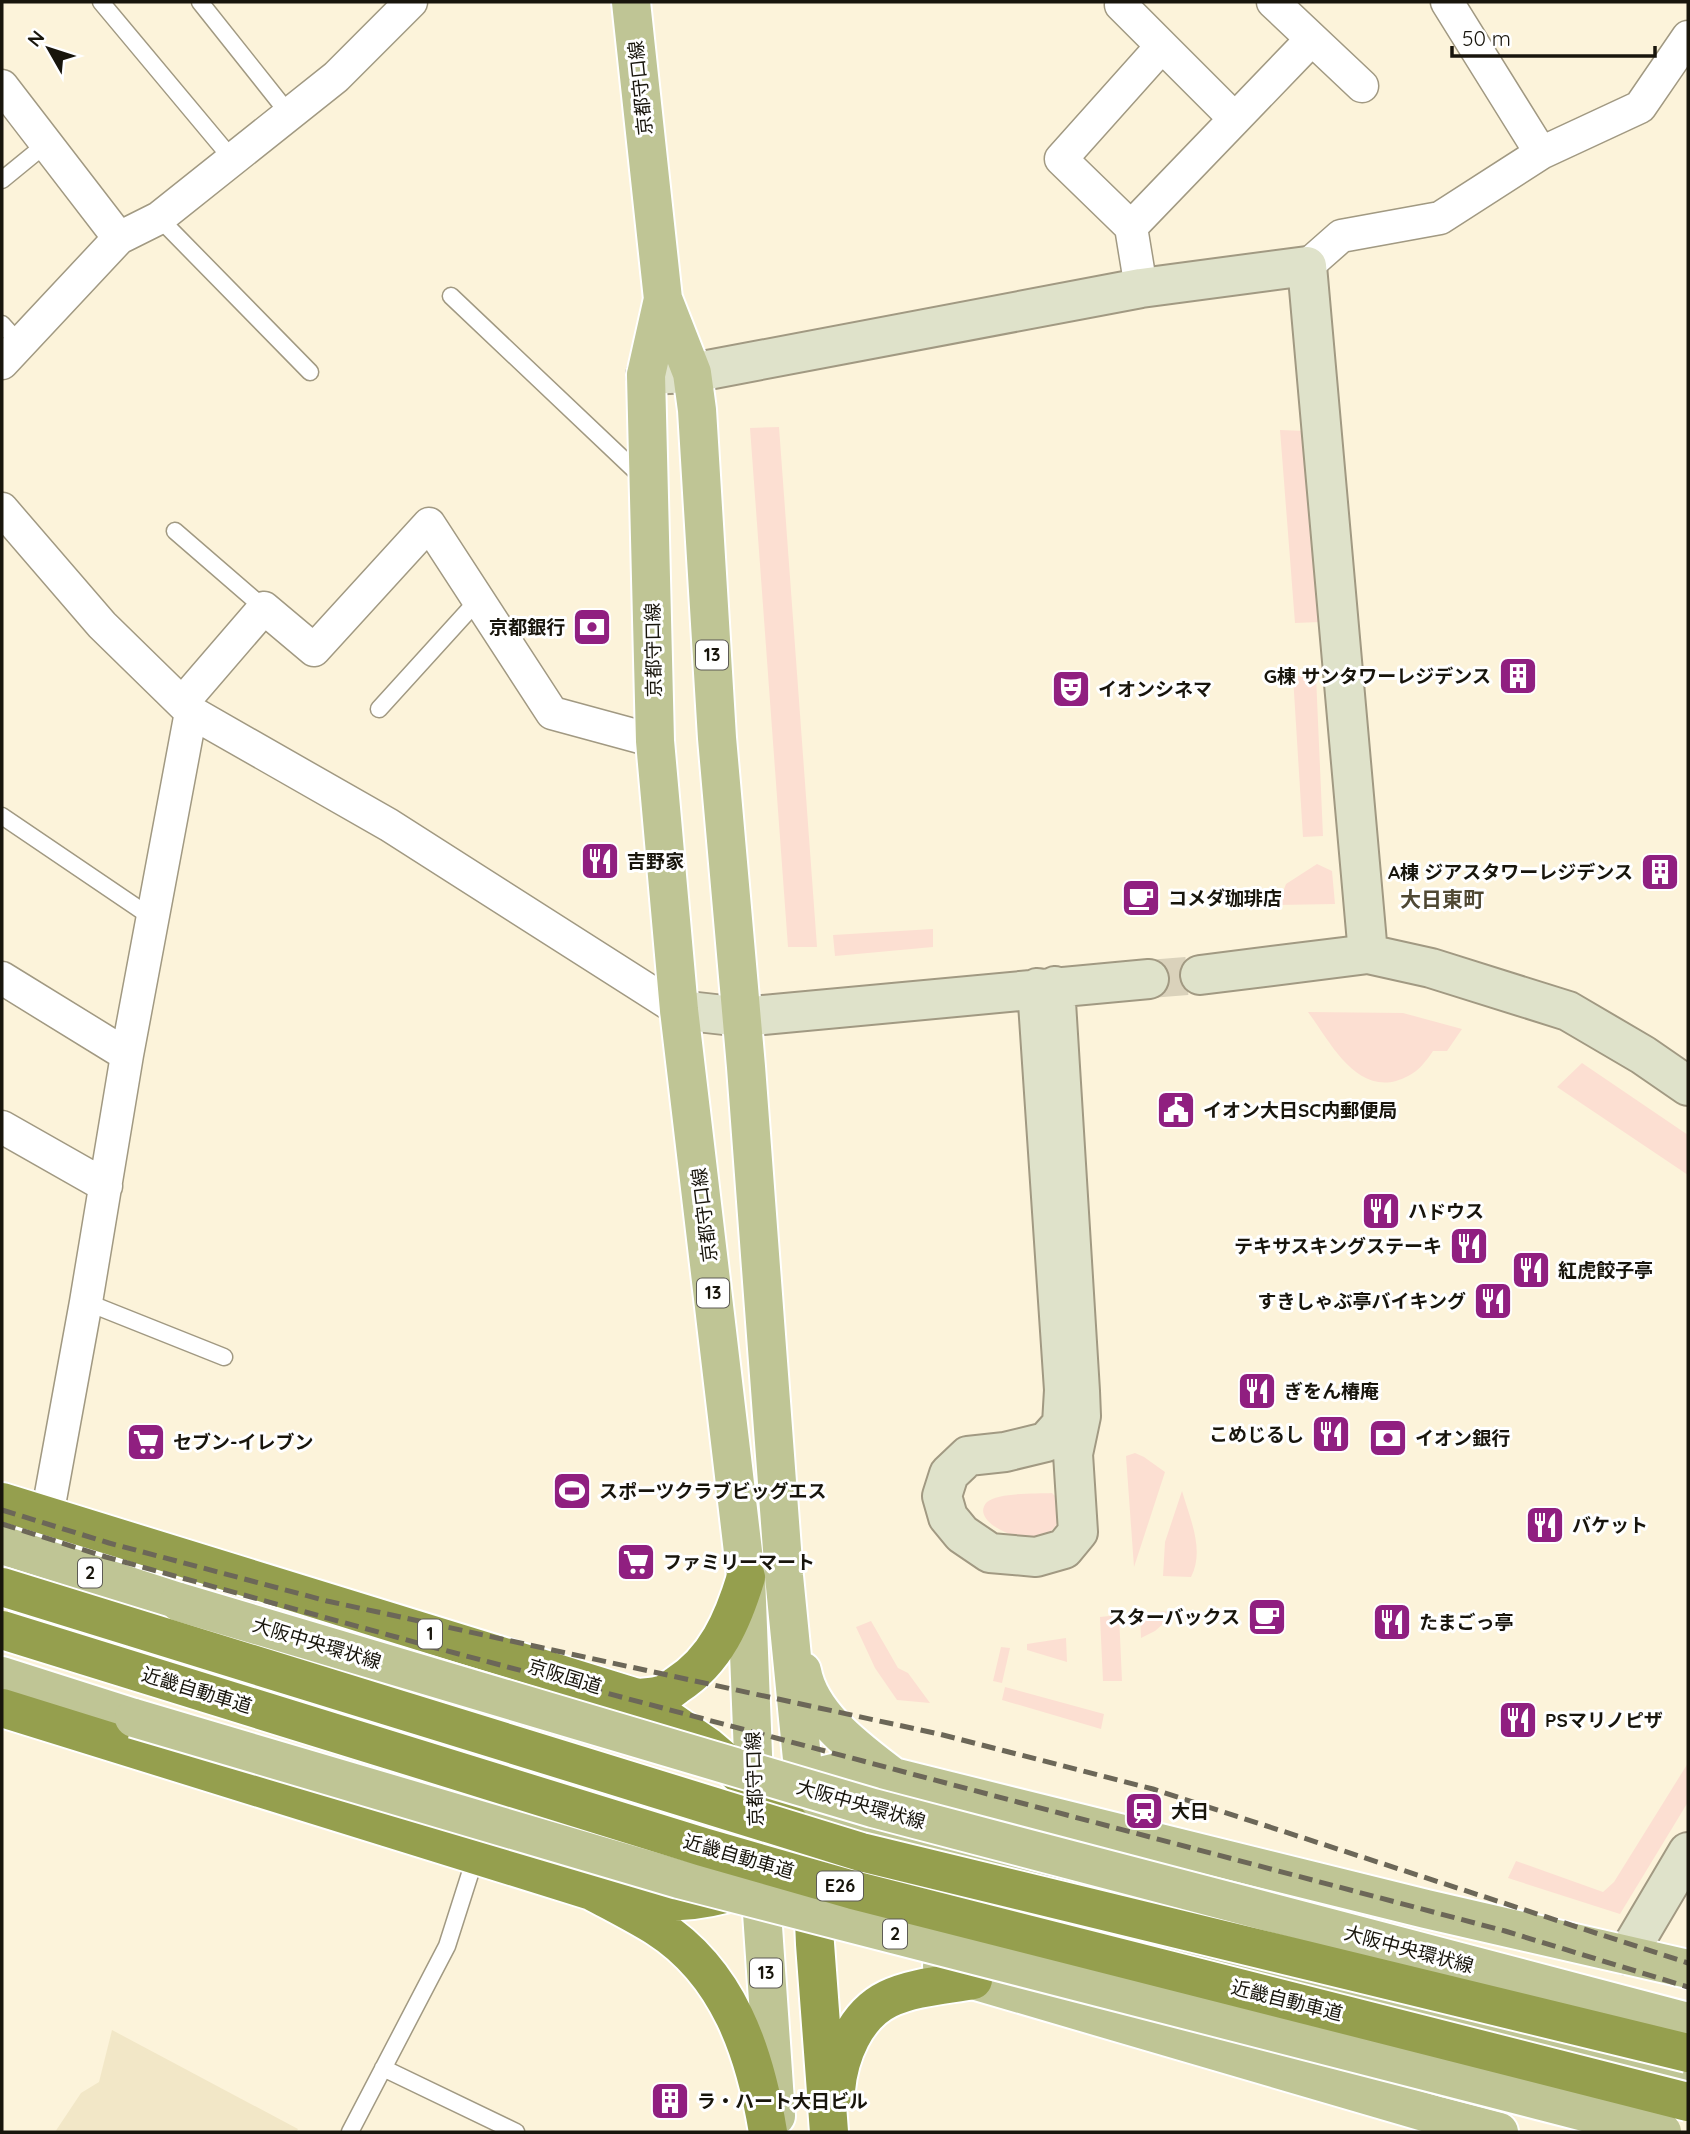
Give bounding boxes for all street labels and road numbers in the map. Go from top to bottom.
street label: 京都守口線 [623,39,657,137]
street label: 京都守口線 [640,602,666,698]
road number: 13 [696,640,728,670]
street label: 京都守口線 [686,1166,722,1264]
road number: 13 [697,1278,729,1308]
road number: 2 [78,1558,102,1588]
street label: 大阪中央環状線 [250,1612,384,1674]
road number: 1 [418,1619,442,1648]
street label: 京阪国道 [525,1653,605,1699]
street label: 近畿自動車道 [139,1662,255,1718]
street label: 京都守口線 [740,1731,768,1827]
street label: 大阪中央環状線 [794,1774,928,1834]
street label: 近畿自動車道 [681,1829,797,1883]
road number: E26 [817,1872,863,1900]
road number: 2 [883,1920,907,1948]
street label: 大阪中央環状線 [1342,1920,1476,1978]
road number: 13 [750,1958,782,1987]
street label: 近畿自動車道 [1229,1975,1345,2025]

